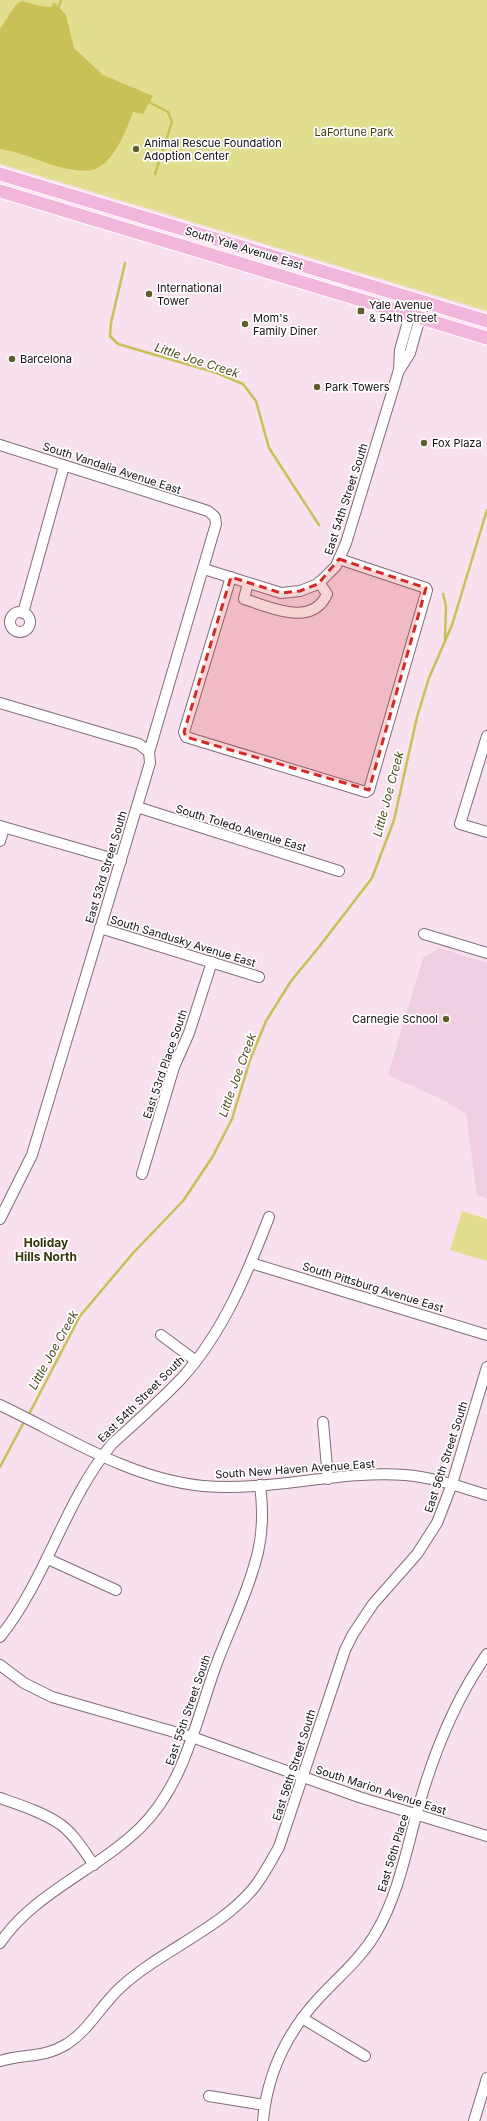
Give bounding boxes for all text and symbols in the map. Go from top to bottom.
park label: LaFortune Park [314,125,394,139]
place label: Animal Rescue Foundation Adoption Center [144,136,282,163]
marker: Animal Rescue Foundation Adoption Center [131,144,141,154]
street label: South Yale Avenue East [183,223,305,273]
place label: International Tower [157,281,222,308]
marker: International Tower [144,289,154,299]
place label: Yale Avenue & 54th Street [369,298,438,325]
marker: Yale Avenue & 54th Street [356,306,366,316]
place label: Mom's Family Diner [253,311,317,338]
marker: Mom's Family Diner [240,319,250,329]
water label: Little Joe Creek [153,339,242,381]
place label: Barcelona [20,352,72,366]
marker: Barcelona [7,354,17,364]
place label: Park Towers [325,380,390,394]
marker: Park Towers [312,382,322,392]
place label: Fox Plaza [432,436,482,450]
marker: Fox Plaza [419,438,429,448]
street label: South Vandalia Avenue East [41,439,183,497]
street label: East 54th Street South [321,441,371,557]
water label: Little Joe Creek [369,749,407,839]
street label: South Toledo Avenue East [174,801,308,855]
street label: East 53rd Street South [82,809,130,925]
street label: South Sandusky Avenue East [109,912,258,970]
street label: East 53rd Place South [140,1008,190,1120]
place label: Carnegie School [352,1012,438,1026]
marker: Carnegie School [441,1014,451,1024]
water label: Little Joe Creek [215,1031,259,1119]
district label: Holiday Hills North [15,1235,77,1264]
street label: South Pittsburg Avenue East [301,1259,446,1315]
water label: Little Joe Creek [25,1307,81,1392]
street label: East 54th Street South [95,1353,187,1445]
street label: East 56th Street South [421,1399,471,1515]
street label: South New Haven Avenue East [215,1456,376,1482]
street label: East 55th Street South [162,1653,214,1767]
street label: East 56th Street South [269,1707,319,1823]
street label: South Marion Avenue East [314,1762,448,1818]
street label: East 56th Place [375,1812,411,1894]

